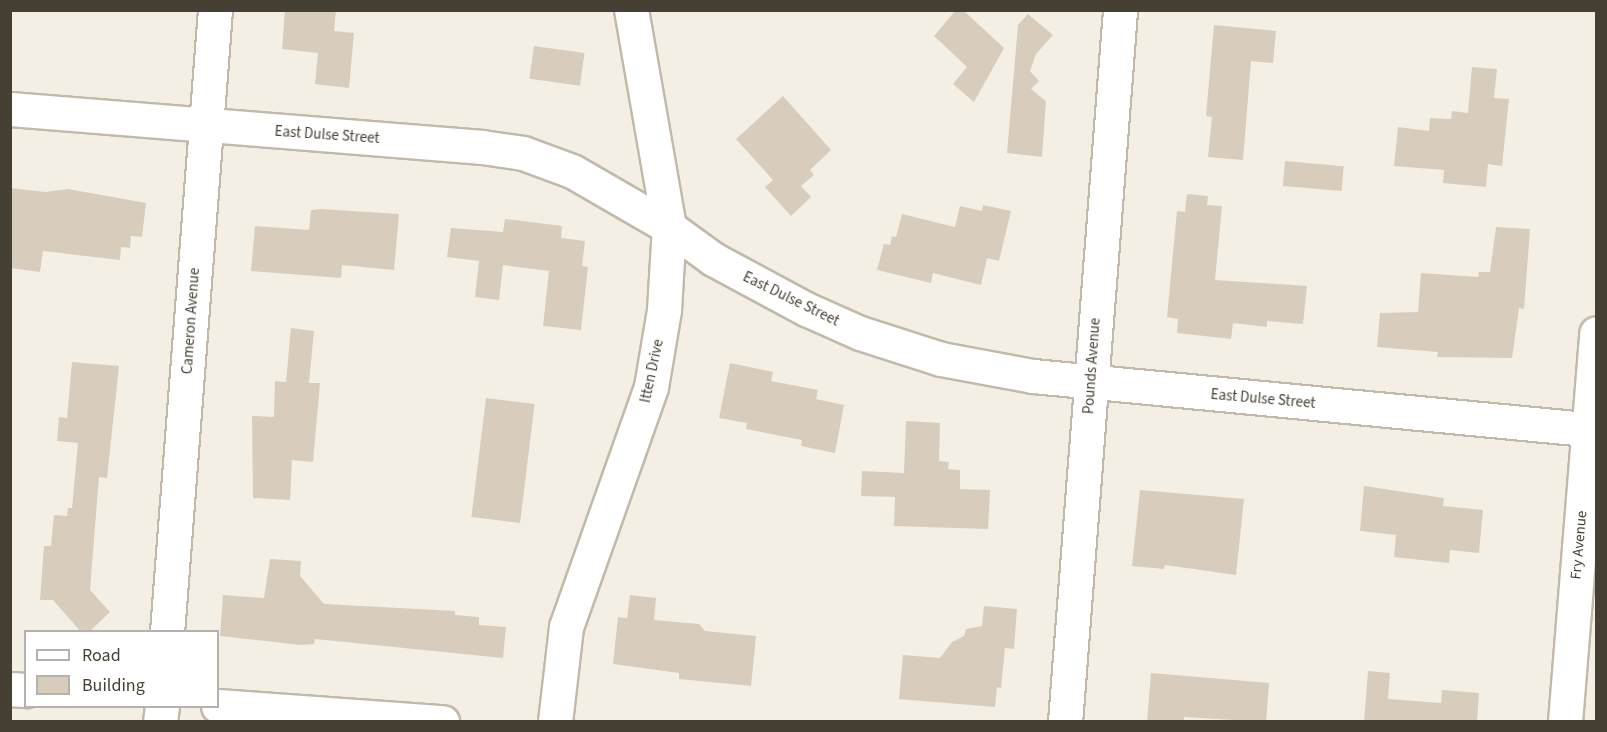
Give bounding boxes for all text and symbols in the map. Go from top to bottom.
street label: East Dulse Street [274,122,380,148]
street label: Cameron Avenue [178,267,204,375]
street label: East Dulse Street [740,268,842,330]
street label: Pounds Avenue [1080,317,1104,415]
street label: Itten Drive [636,337,668,405]
street label: East Dulse Street [1210,385,1316,413]
street label: Fry Avenue [1567,510,1591,580]
legend [24,630,219,708]
text: Road [82,643,121,668]
text: Building [82,673,145,698]

